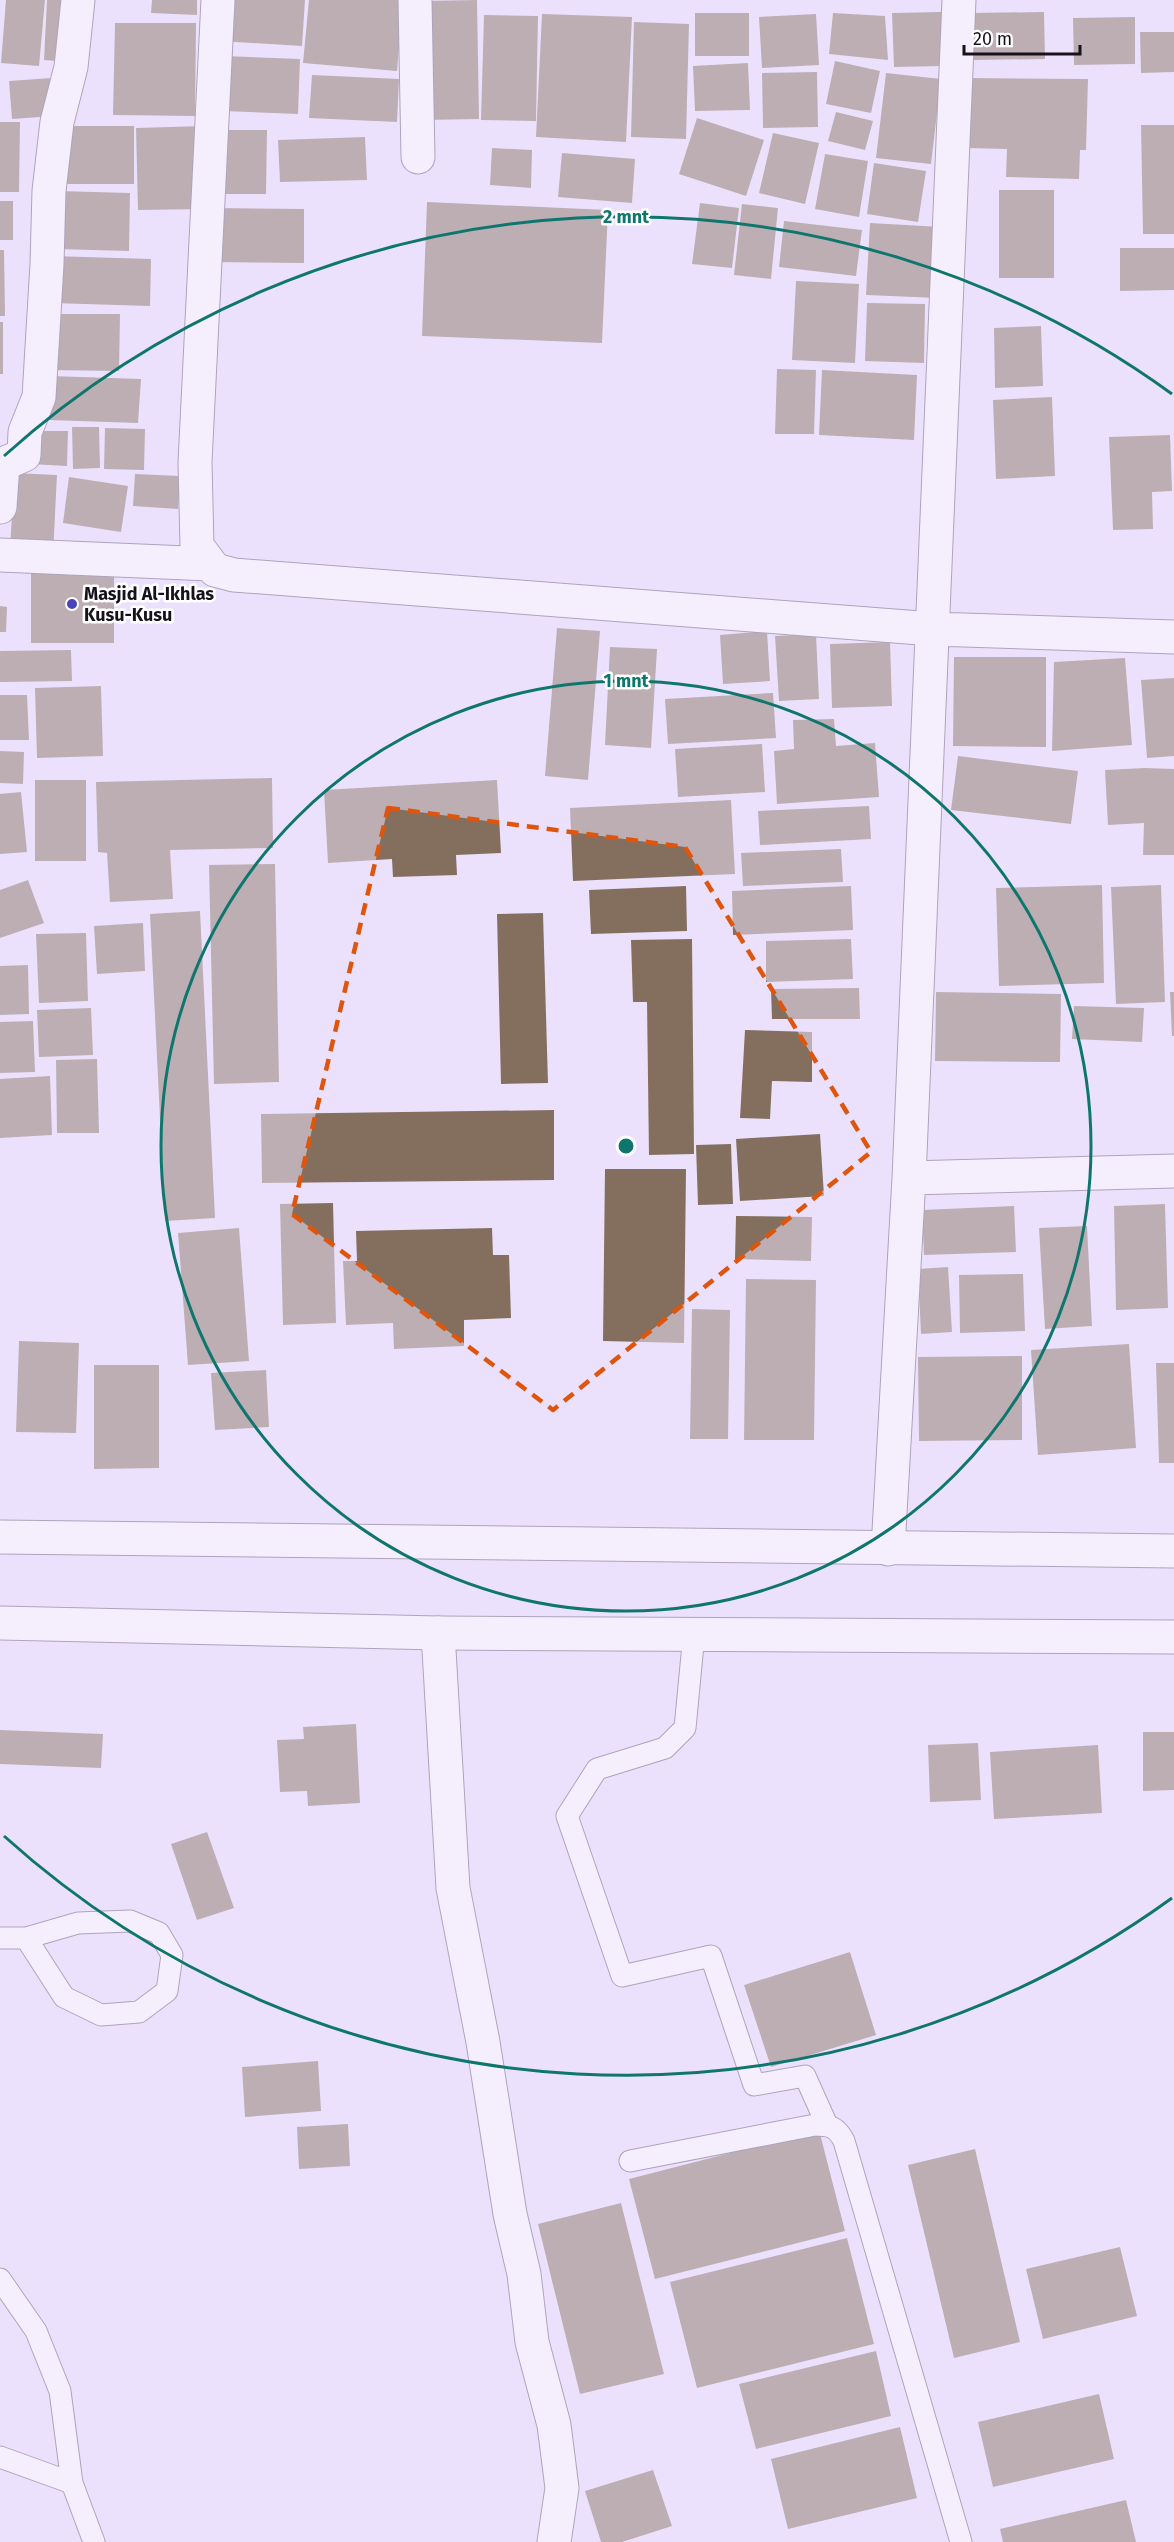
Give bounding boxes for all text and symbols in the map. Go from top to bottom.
scale bar [964,18,1080,56]
text: 20 m [973,28,1012,50]
text: 2 mnt [603,206,650,228]
place label: Masjid Al-Ikhlas Kusu-Kusu [84,583,214,626]
marker: Masjid Al-Ikhlas Kusu-Kusu [65,597,79,611]
text: 1 mnt [603,670,650,692]
centre of rings [616,1136,636,1156]

